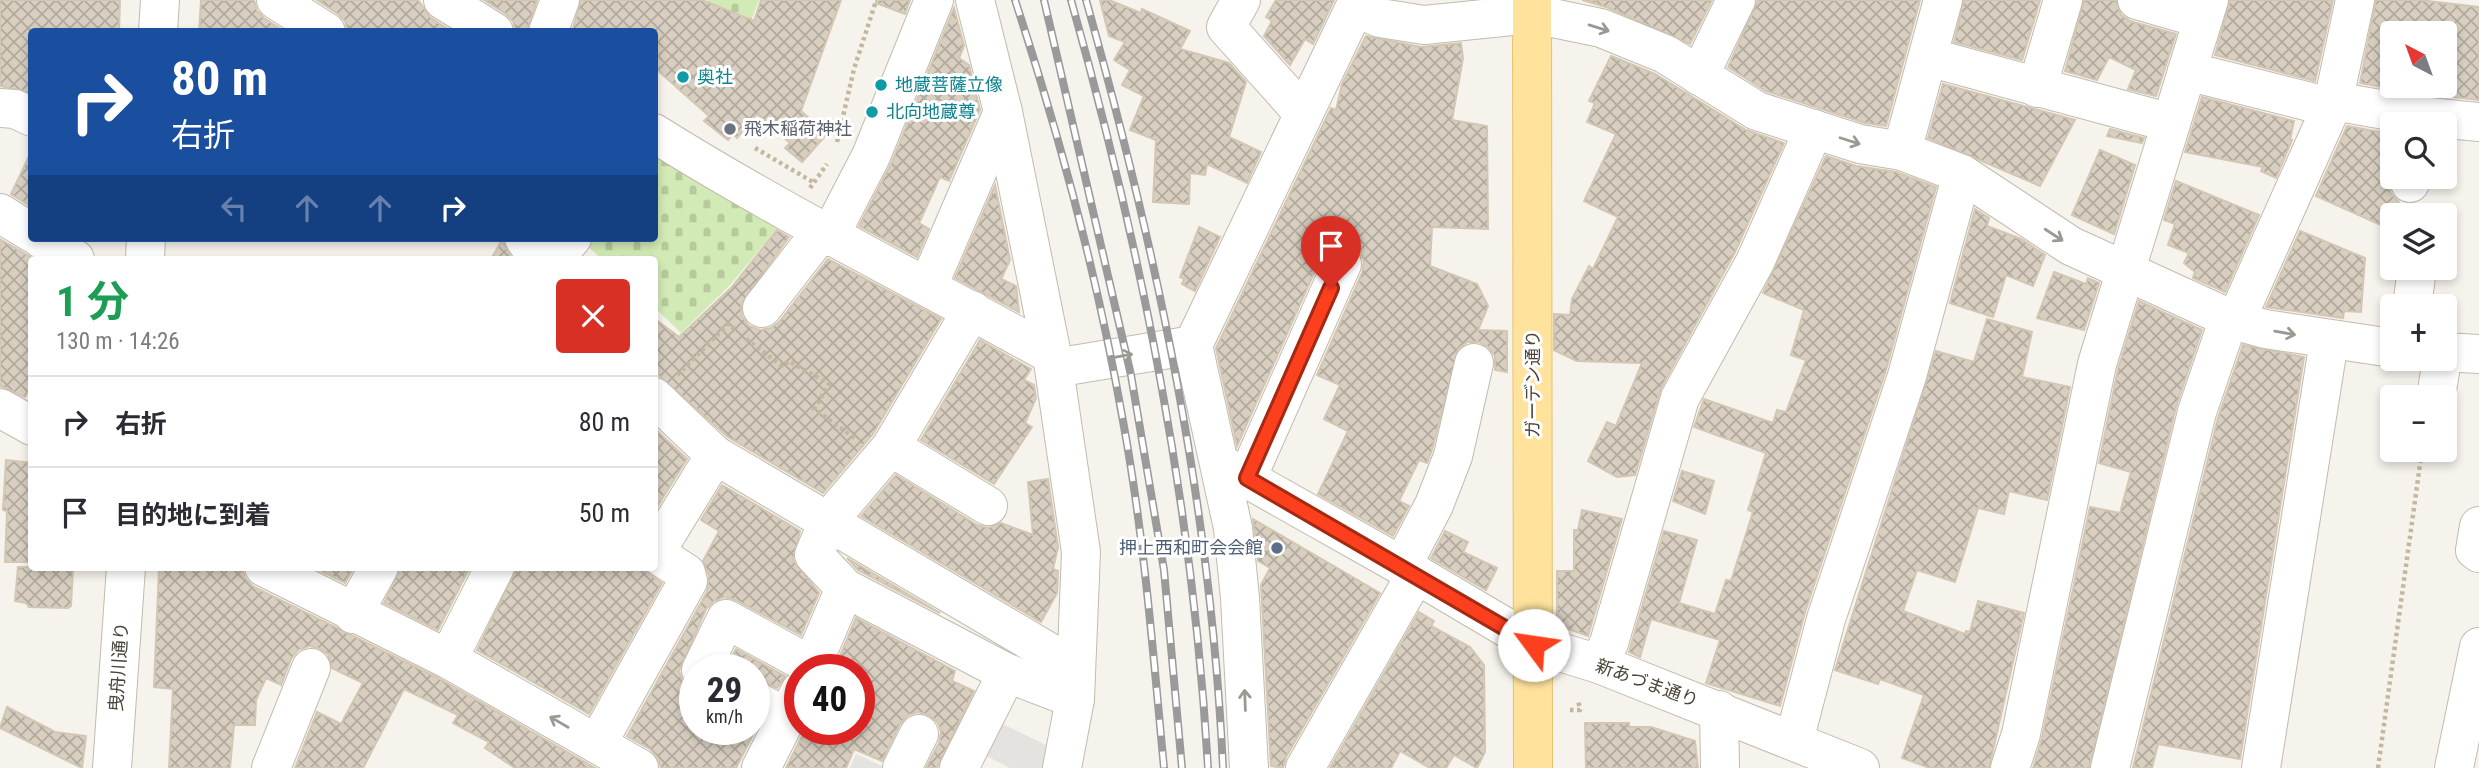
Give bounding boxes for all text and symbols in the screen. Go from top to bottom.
north arrow [2380,21,2457,98]
map controls [2380,21,2457,462]
one-way arrow [1588,23,1610,36]
text: 80 m [171,50,268,107]
icon: right [56,56,147,147]
place label: 奥社 [697,66,733,87]
marker: 奥社 [675,69,691,85]
place label: 地蔵菩薩立像 [895,74,1003,95]
marker: 地蔵菩薩立像 [873,77,889,93]
place label: 北向地蔵尊 [886,101,976,122]
marker: 北向地蔵尊 [864,104,880,120]
button: search [2380,112,2457,189]
text: 右折 [171,116,235,154]
place label: 飛木稲荷神社 [744,118,852,139]
marker: 飛木稲荷神社 [722,121,738,137]
one-way arrow [1839,135,1861,148]
icon: left [215,189,253,227]
icon: ahead [288,189,326,227]
icon: ahead [361,189,399,227]
icon: right [434,189,472,227]
button: layers [2380,203,2457,280]
pin [1301,216,1361,288]
icon: arrive [1312,227,1350,265]
one-way arrow [2044,227,2063,242]
text: 1 分 [56,277,129,326]
button: close [556,279,630,353]
button: + [2380,294,2457,371]
one-way arrow [2273,327,2296,340]
text: 130 m · 14:26 [56,328,180,355]
street label: ガーデン通り [1522,330,1543,438]
one-way arrow [1110,349,1133,362]
button: − [2380,385,2457,462]
icon: right [56,403,94,441]
text: 80 m [579,407,630,437]
text: 右折 [115,409,167,439]
icon: arrive [56,494,94,532]
text: 50 m [579,498,630,528]
text: 目的地に到着 [115,500,271,530]
place label: 押上西和町会会館 [1119,537,1263,558]
marker: 押上西和町会会館 [1269,540,1285,556]
position arrow [1497,608,1571,682]
street label: 曳舟川通り [105,621,132,713]
speed limit sign: 40 [784,654,875,745]
street label: 新あづま通り [1593,654,1702,711]
text: 29 [707,670,742,711]
one-way arrow [1238,689,1251,712]
text: km/h [706,706,743,727]
one-way arrow [549,715,569,729]

